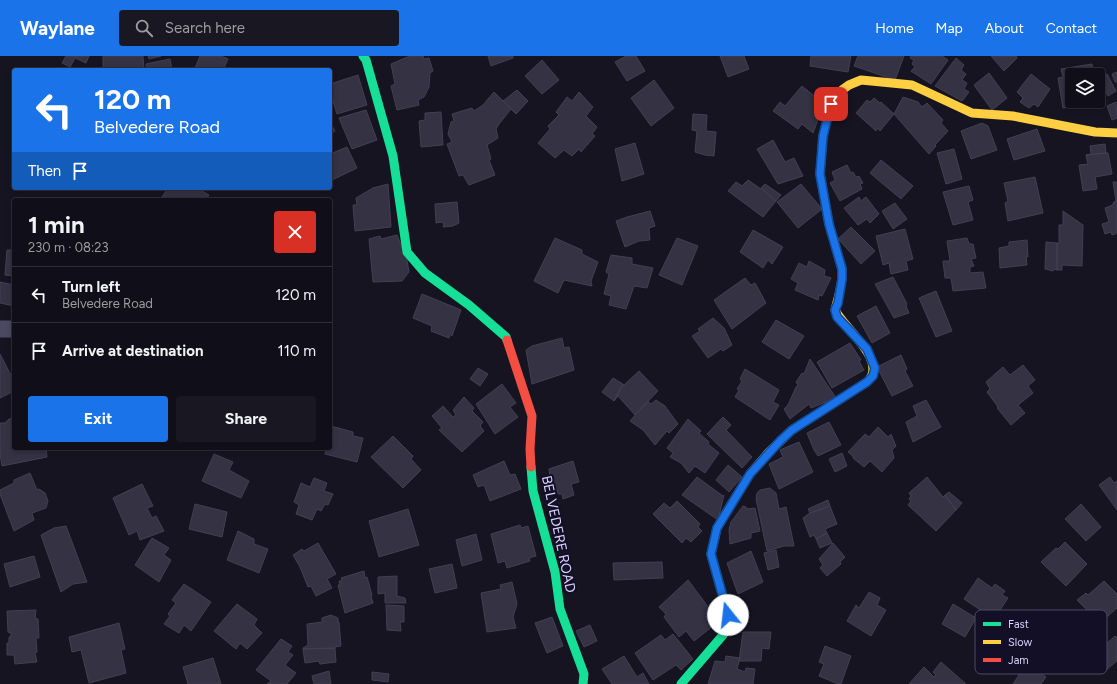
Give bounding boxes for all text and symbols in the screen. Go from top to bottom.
search box [119,10,399,46]
text: Waylane [20,17,95,40]
icon: search [133,17,155,39]
text: Search here [165,19,245,37]
text: Home [875,20,914,37]
text: Map [936,20,963,37]
text: About [985,20,1024,37]
text: Contact [1046,20,1097,37]
map controls [1065,68,1105,108]
button: layers [1065,68,1105,108]
text: 120 m [94,82,171,116]
icon: left [28,84,80,136]
pin [814,87,848,121]
icon: arrive [820,93,842,115]
text: Belvedere Road [94,116,220,138]
icon: arrive [69,160,91,182]
text: Then [28,162,61,180]
text: 1 min [28,210,85,239]
button: close [274,211,316,253]
text: 230 m · 08:23 [28,240,109,255]
text: Turn left [62,278,120,296]
icon: left [28,284,50,306]
text: 120 m [275,286,316,304]
text: Belvedere Road [62,296,153,311]
icon: arrive [28,340,50,362]
text: Arrive at destination [62,342,203,360]
text: 110 m [278,342,316,360]
button: Exit [28,396,168,442]
button: Share [176,396,316,442]
street label: BELVEDERE ROAD [538,474,579,594]
position arrow [707,594,749,636]
legend [975,610,1107,674]
text: Fast [1008,618,1029,631]
text: Slow [1008,636,1032,649]
text: Jam [1008,654,1029,667]

